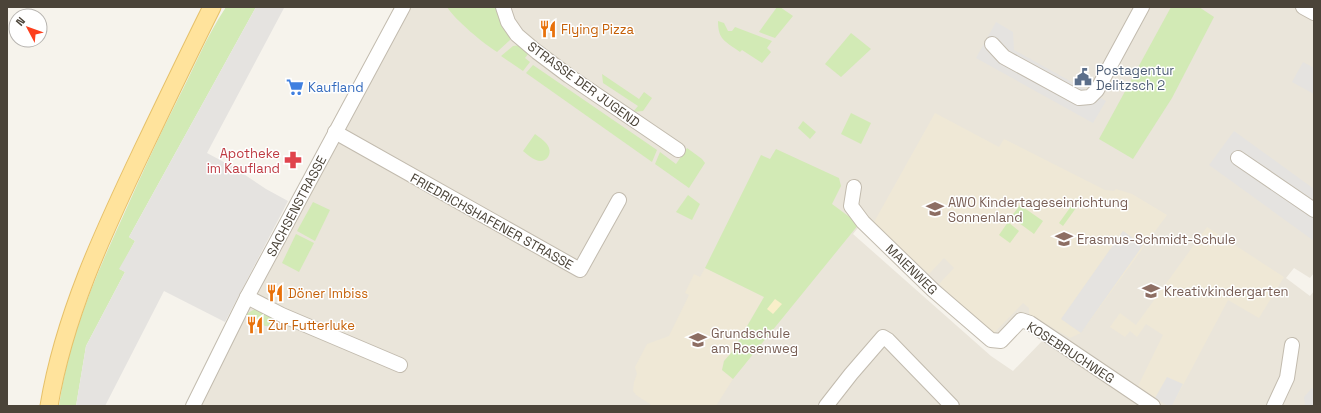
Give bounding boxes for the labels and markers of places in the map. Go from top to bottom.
restaurant icon: Flying Pizza [538,19,558,39]
place label: Flying Pizza [561,21,635,38]
place label: Postagentur Delitzsch 2 [1096,62,1174,94]
public building icon: Postagentur Delitzsch 2 [1073,67,1093,87]
supermarket icon: Kaufland [285,77,305,97]
place label: Kaufland [308,79,364,96]
place label: Apotheke im Kaufland [207,145,280,177]
pharmacy icon: Apotheke im Kaufland [283,150,303,170]
place label: AWO Kindertageseinrichtung Sonnenland [948,194,1128,226]
school or university icon: AWO Kindertageseinrichtung Sonnenland [925,199,945,219]
school or university icon: Erasmus-Schmidt-Schule [1054,229,1074,249]
place label: Erasmus-Schmidt-Schule [1077,231,1236,248]
school or university icon: Kreativkindergarten [1141,281,1161,301]
restaurant icon: Döner Imbiss [265,283,285,303]
place label: Kreativkindergarten [1164,283,1289,300]
place label: Döner Imbiss [288,285,368,302]
restaurant icon: Zur Futterluke [245,315,265,335]
place label: Zur Futterluke [268,317,355,334]
place label: Grundschule am Rosenweg [711,325,798,357]
school or university icon: Grundschule am Rosenweg [688,330,708,350]

